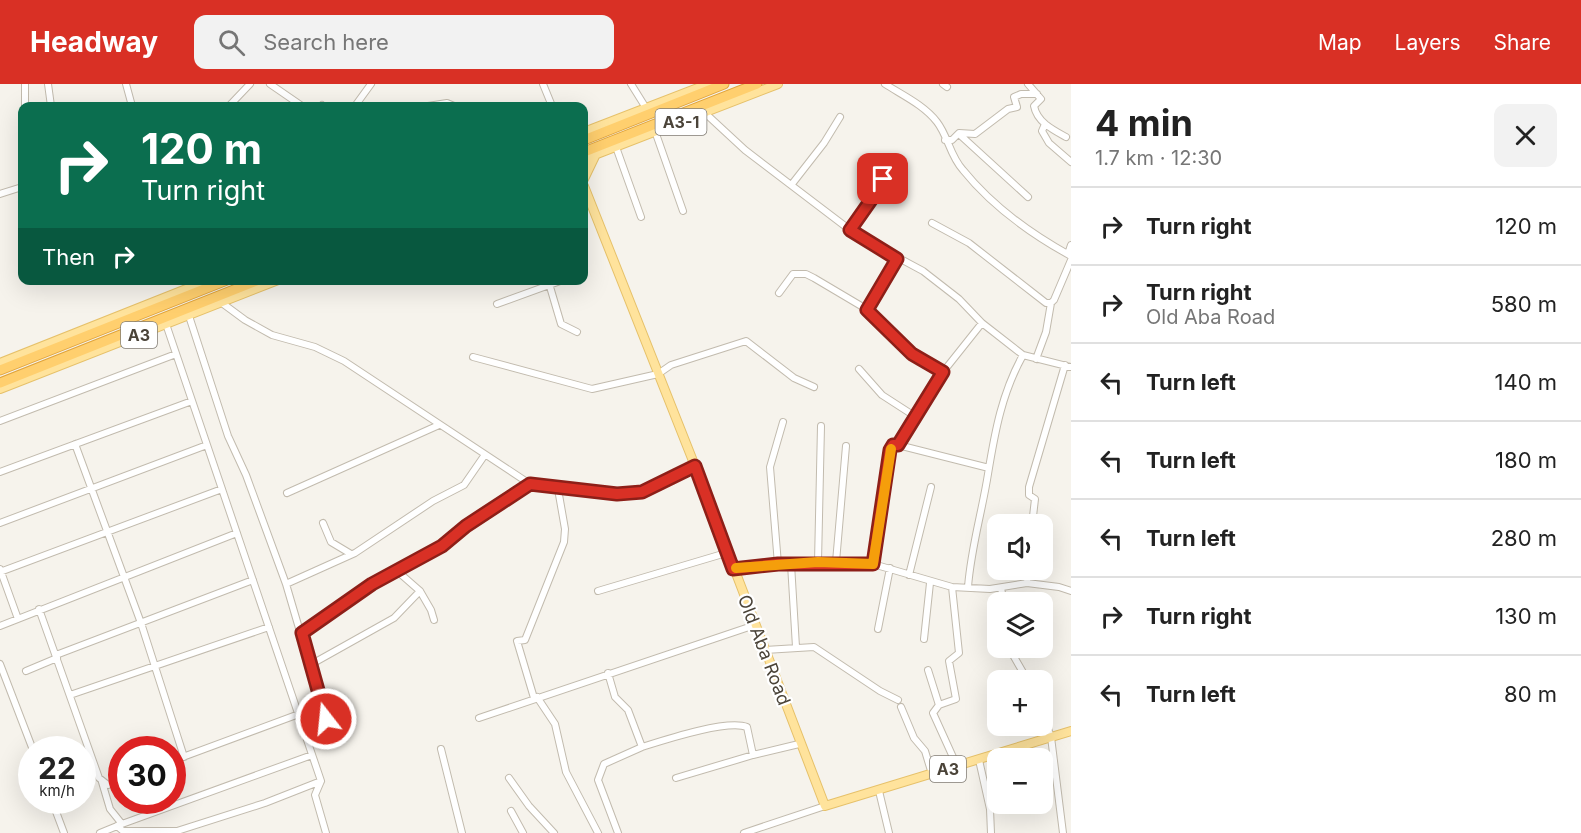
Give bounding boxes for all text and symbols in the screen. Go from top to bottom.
search box [194,15,614,69]
text: Headway [30,25,158,59]
icon: search [215,26,248,59]
text: Search here [263,29,389,55]
text: Map [1318,30,1362,55]
text: Layers [1395,30,1461,55]
text: Share [1494,30,1551,55]
text: 4 min [1095,101,1193,145]
button: close [1494,104,1557,167]
road number: A3-1 [656,109,706,135]
text: 120 m [141,123,262,174]
icon: right [42,126,120,204]
text: 1.7 km · 12:30 [1095,146,1222,170]
pin [857,153,908,204]
icon: arrive [866,162,899,195]
text: Turn right [141,174,265,207]
icon: right [1095,210,1128,243]
text: Turn right [1146,213,1252,239]
text: 120 m [1495,213,1557,239]
icon: right [107,240,140,273]
text: Then [42,244,95,270]
text: Turn right [1146,279,1252,305]
icon: right [1095,288,1128,321]
text: 580 m [1491,291,1557,317]
text: Old Aba Road [1146,305,1275,329]
road number: A3 [121,322,157,348]
icon: left [1095,366,1128,399]
text: Turn left [1146,369,1236,395]
text: 140 m [1495,369,1557,395]
icon: left [1095,444,1128,477]
text: Turn left [1146,447,1236,473]
text: 180 m [1495,447,1557,473]
map controls [987,514,1053,814]
button: sound [987,514,1053,580]
icon: left [1095,522,1128,555]
text: Turn left [1146,525,1236,551]
text: 280 m [1491,525,1557,551]
street label: Old Aba Road [734,592,795,708]
button: layers [987,592,1053,658]
icon: right [1095,600,1128,633]
text: Turn right [1146,603,1252,629]
text: 130 m [1495,603,1557,629]
button: + [987,670,1053,736]
icon: left [1095,678,1128,711]
text: Turn left [1146,681,1236,707]
text: 80 m [1504,681,1557,707]
position arrow [294,687,358,751]
speed limit sign: 30 [108,736,186,814]
button: − [987,748,1053,814]
text: 22 [38,750,76,786]
road number: A3 [930,756,966,782]
text: km/h [39,781,75,800]

